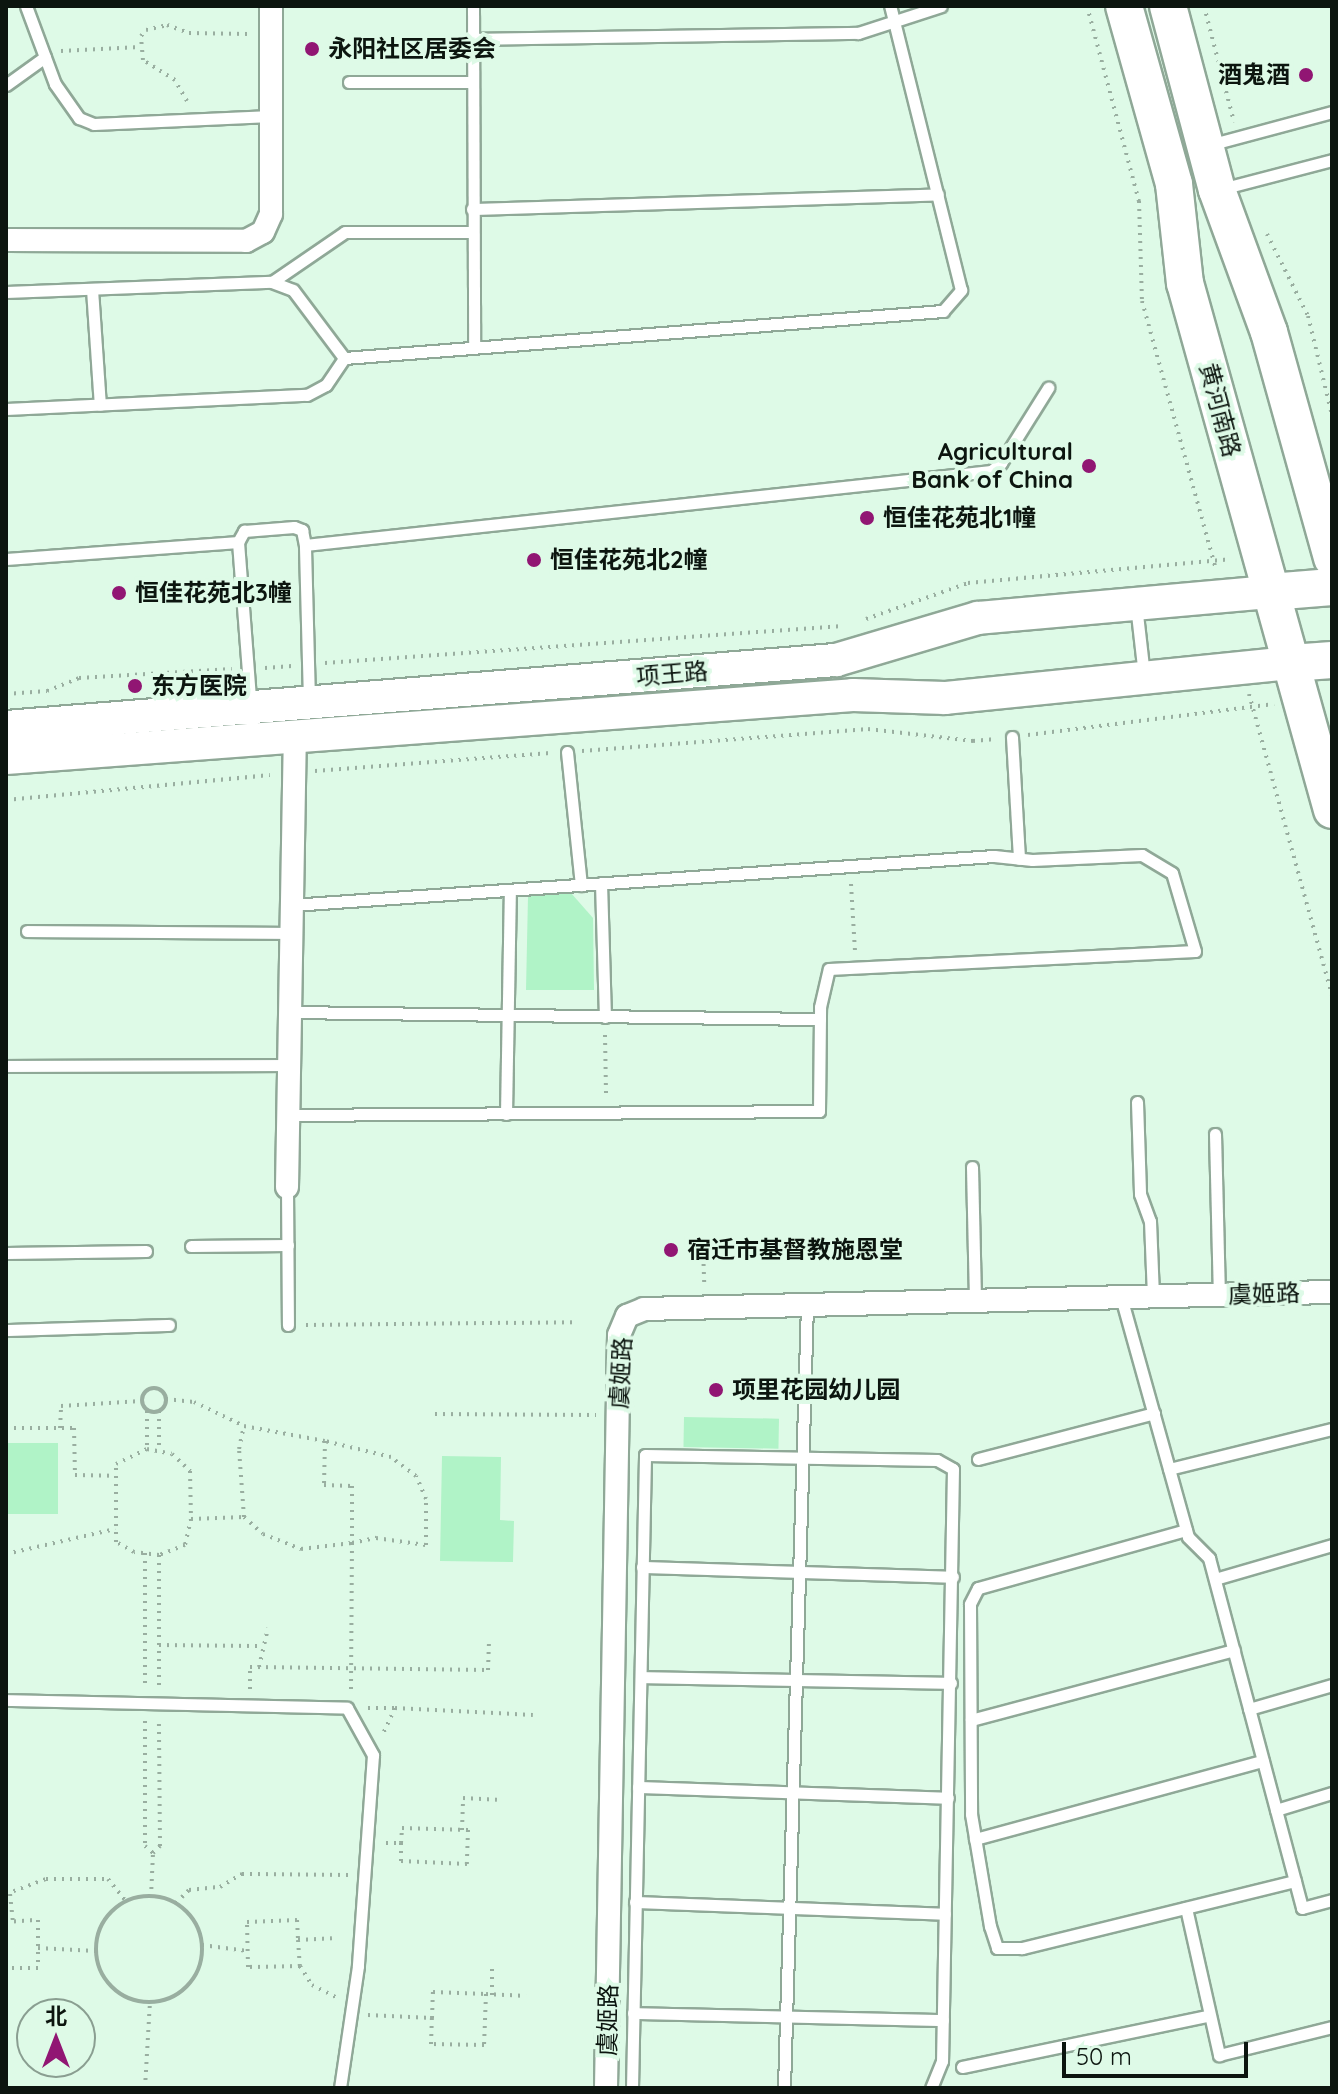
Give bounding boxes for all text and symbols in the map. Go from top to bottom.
place label: 永阳社区居委会 [328,35,496,63]
marker: 永阳社区居委会 [303,40,321,58]
place label: 酒鬼酒 [1218,61,1290,89]
marker: 酒鬼酒 [1297,66,1315,84]
street label: 黄河南路 [1194,360,1246,460]
place label: Agricultural Bank of China [911,438,1073,494]
marker: Agricultural Bank of China [1080,457,1098,475]
place label: 恒佳花苑北1幢 [883,504,1036,532]
marker: 恒佳花苑北1幢 [858,509,876,527]
place label: 恒佳花苑北2幢 [550,546,708,574]
marker: 恒佳花苑北2幢 [525,551,543,569]
place label: 恒佳花苑北3幢 [135,579,292,607]
marker: 恒佳花苑北3幢 [110,584,128,602]
street label: 项王路 [635,657,709,691]
place label: 东方医院 [151,672,247,700]
marker: 东方医院 [126,677,144,695]
place label: 宿迁市基督教施恩堂 [687,1236,903,1264]
marker: 宿迁市基督教施恩堂 [662,1241,680,1259]
street label: 虞姬路 [1228,1278,1300,1310]
street label: 虞姬路 [605,1336,637,1410]
place label: 项里花园幼儿园 [732,1376,900,1404]
marker: 项里花园幼儿园 [707,1381,725,1399]
street label: 虞姬路 [593,1984,623,2056]
north arrow [16,1998,96,2078]
text: 北 [45,2002,67,2030]
scale bar [1066,2026,1252,2076]
text: 50 m [1076,2041,1132,2071]

